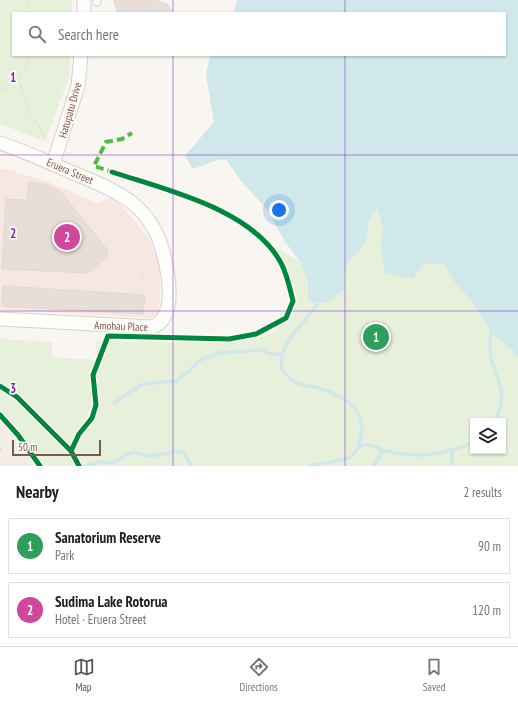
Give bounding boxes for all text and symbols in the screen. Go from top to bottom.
search box [12,12,506,56]
icon: search [26,23,48,45]
text: Search here [58,25,119,44]
text: 1 [10,69,16,86]
street label: Hatupatu Drive [55,80,85,140]
street label: Eruera Street [44,155,96,187]
your location [269,200,289,220]
pin: 2 [54,222,80,252]
text: 2 [10,225,16,242]
street label: Amohau Place [94,318,149,334]
pin: 1 [363,322,389,352]
text: 3 [10,380,16,397]
map controls [470,418,506,454]
button: layers [470,418,506,454]
scale bar [12,438,101,457]
text: 50 m [18,440,37,454]
text: Nearby [16,481,59,503]
text: 2 results [463,484,502,501]
text: Sanatorium Reserve [55,528,161,547]
text: 1 [27,538,33,555]
text: 90 m [478,538,501,555]
text: Park [55,547,74,564]
text: Sudima Lake Rotorua [55,592,168,611]
text: 2 [27,602,33,619]
text: 120 m [472,602,501,619]
text: Hotel · Eruera Street [55,611,146,628]
tab: Map [73,656,95,694]
tab: Directions [240,656,278,694]
tab: Saved [423,656,445,694]

